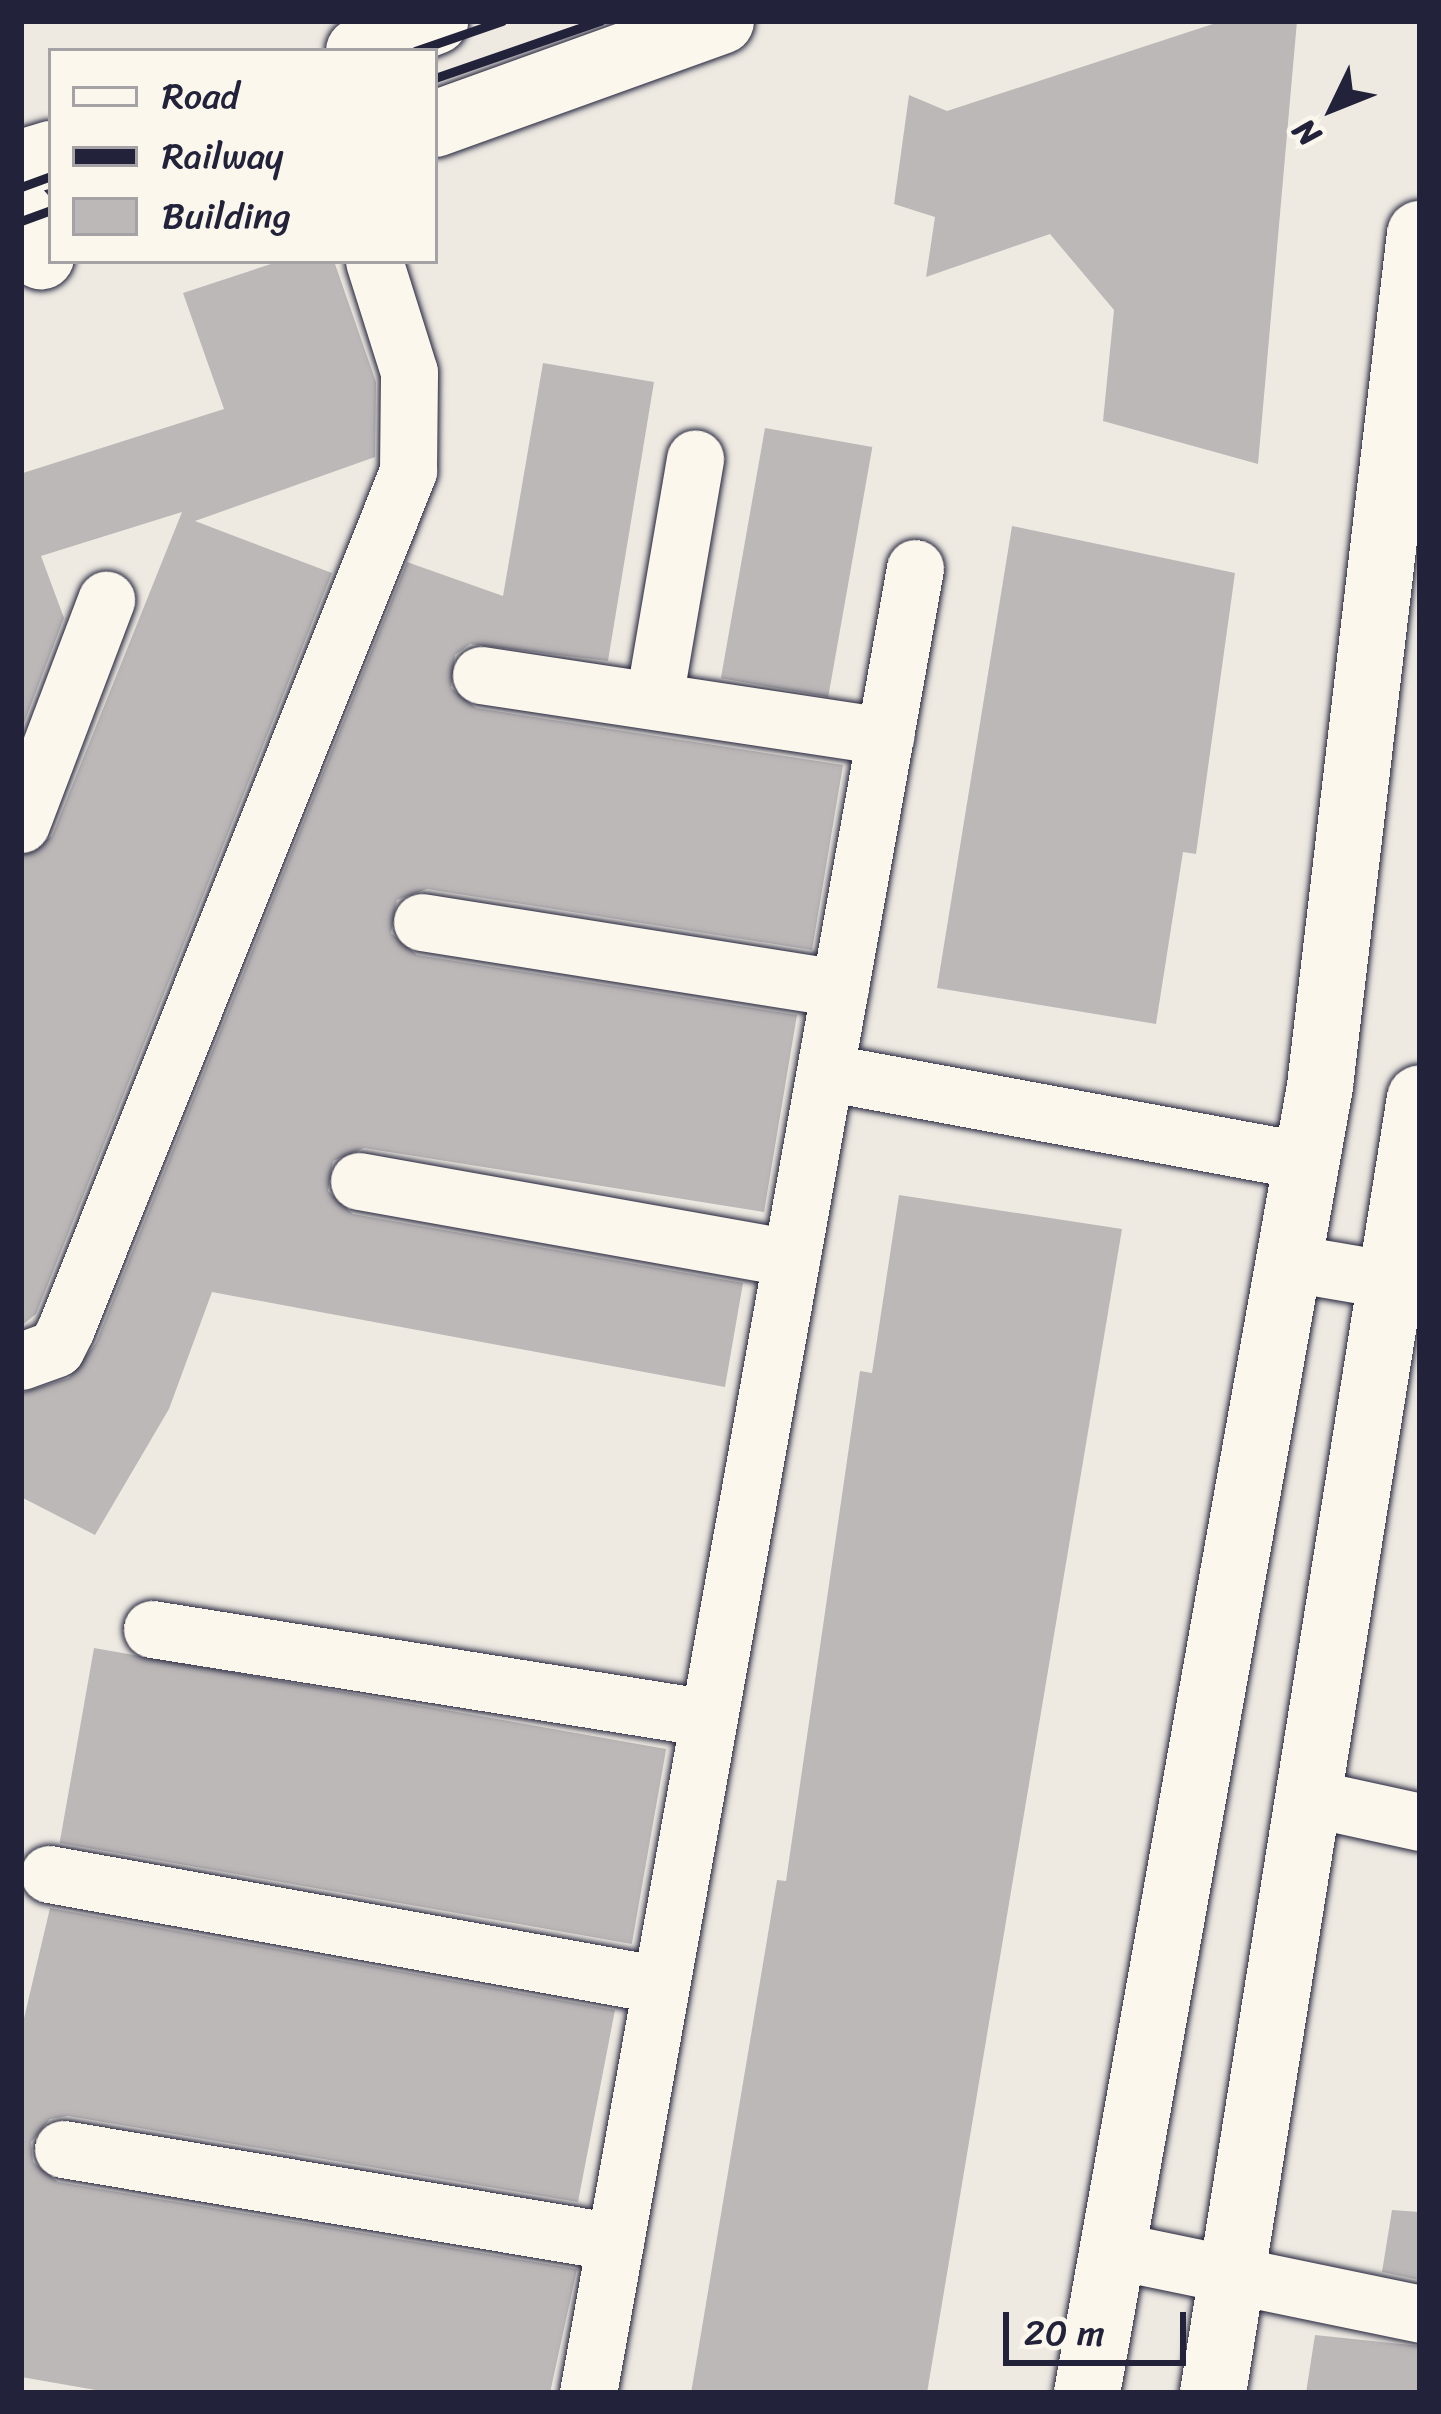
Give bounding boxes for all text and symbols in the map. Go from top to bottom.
legend [48,48,438,264]
north arrow [1273,48,1393,168]
text: Road [162,64,239,128]
text: N [1278,104,1336,161]
text: Railway [162,124,284,188]
text: Building [162,184,291,248]
scale bar [1009,2288,1192,2362]
text: 20 m [1024,2301,1105,2365]

